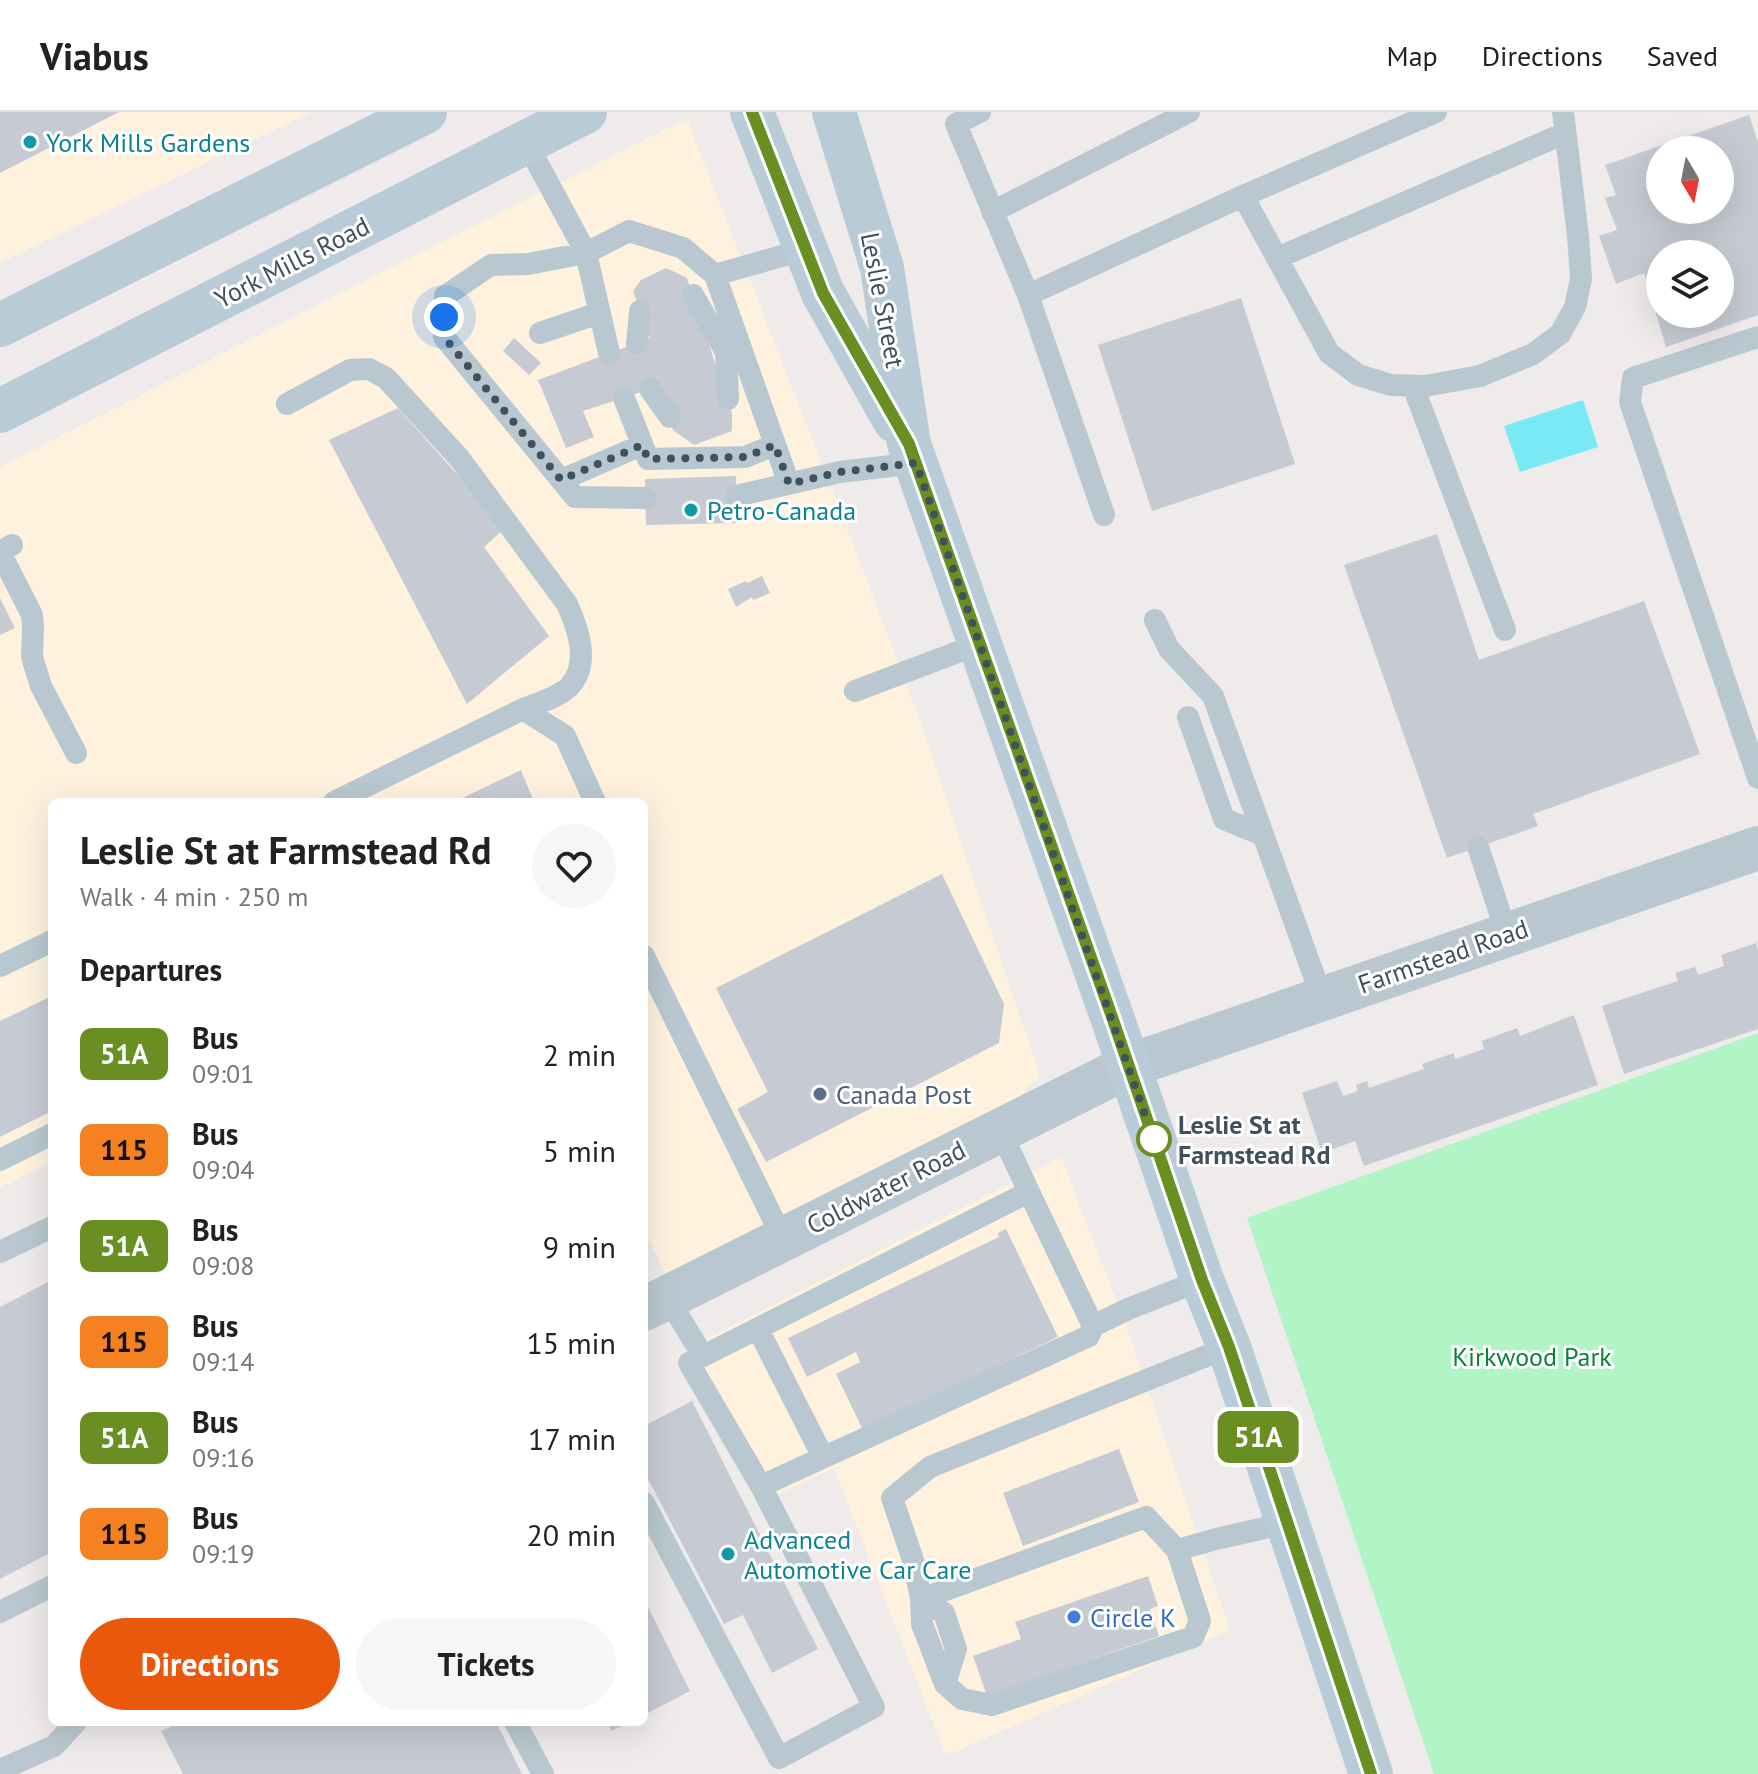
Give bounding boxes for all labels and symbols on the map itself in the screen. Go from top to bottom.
place label: York Mills Gardens [46,126,250,159]
marker: York Mills Gardens [21,133,39,151]
north arrow [1646,136,1734,224]
street label: York Mills Road [209,209,375,315]
street label: Leslie Street [854,230,912,371]
your location [424,297,464,337]
place label: Petro-Canada [707,494,856,527]
marker: Petro-Canada [682,501,700,519]
street label: Farmstead Road [1354,911,1532,1001]
place label: Canada Post [836,1078,972,1111]
marker: Canada Post [811,1085,829,1103]
place label: Leslie St at Farmstead Rd [1178,1108,1330,1171]
marker: Leslie St at Farmstead Rd [1137,1122,1171,1156]
street label: Coldwater Road [801,1133,971,1241]
park label: Kirkwood Park [1452,1340,1612,1373]
line badge: 51A [1212,1411,1304,1463]
place label: Advanced Automotive Car Care [744,1523,971,1586]
marker: Advanced Automotive Car Care [719,1545,737,1563]
place label: Circle K [1090,1601,1176,1634]
marker: Circle K [1065,1608,1083,1626]

